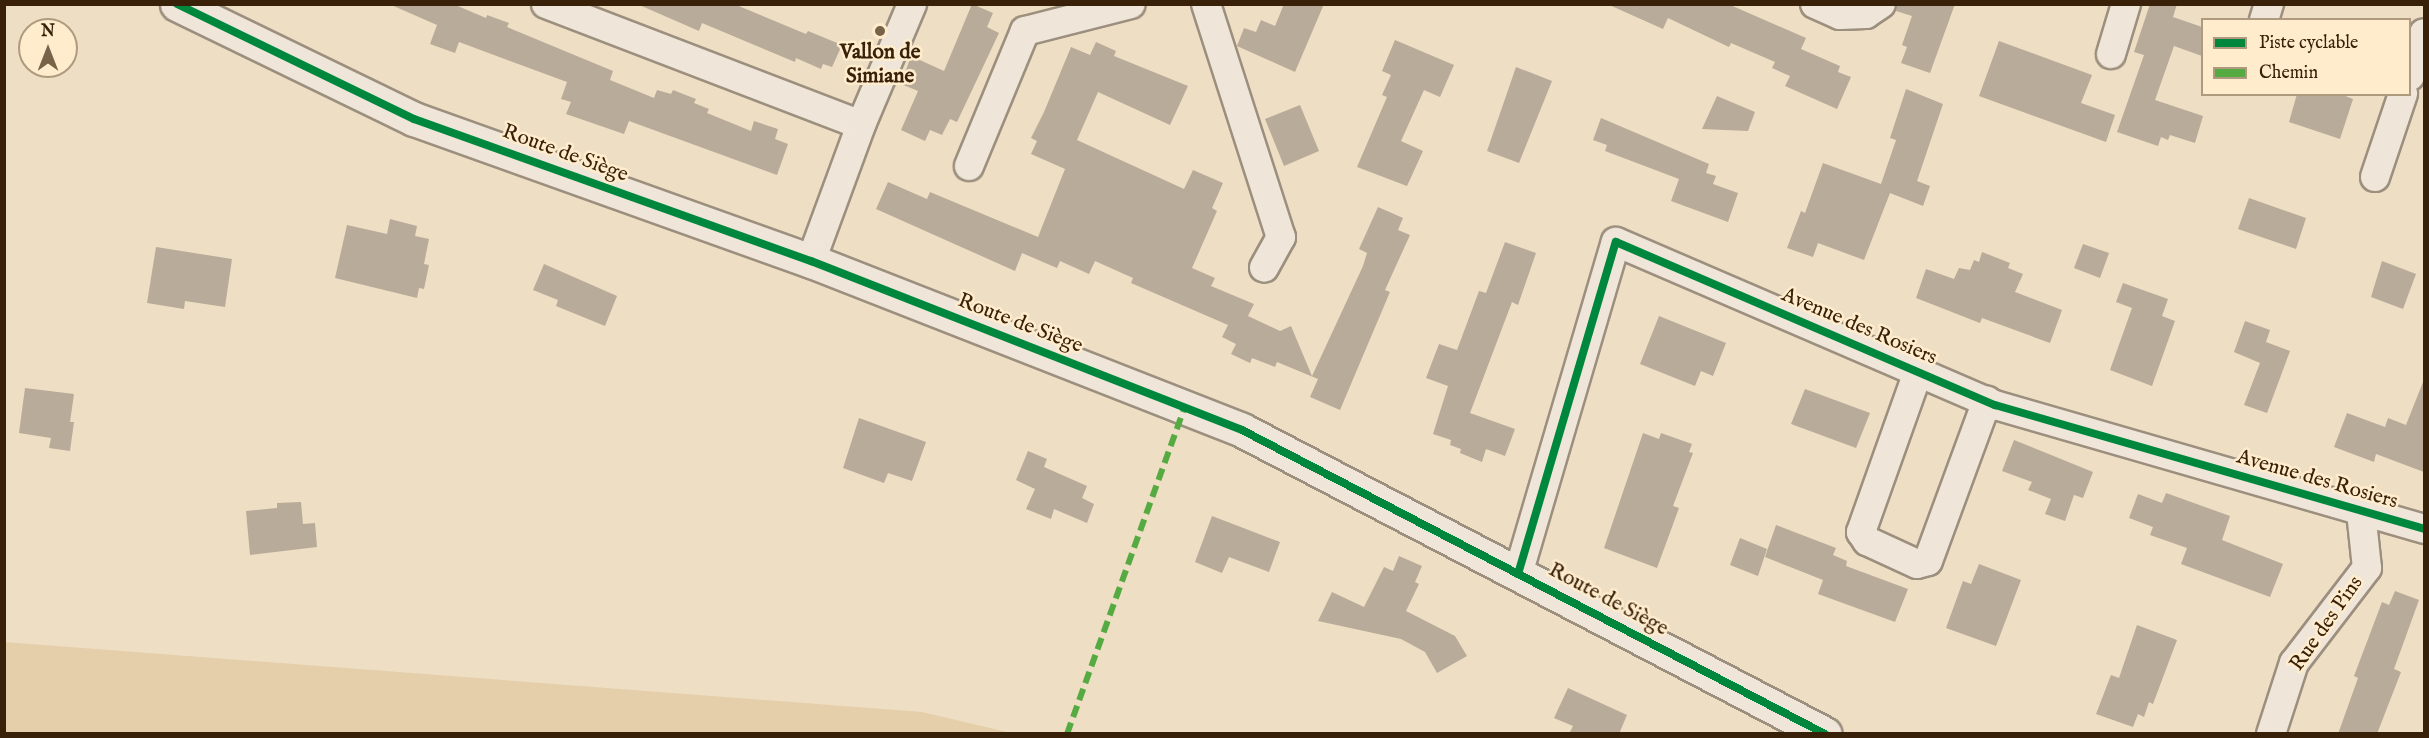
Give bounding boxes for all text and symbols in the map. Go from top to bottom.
north arrow [18,18,78,78]
legend [2201,18,2411,96]
text: N [41,22,55,42]
marker: Vallon de Simiane [873,24,887,38]
text: Piste cyclable [2259,32,2358,55]
place label: Vallon de Simiane [840,40,920,90]
text: Chemin [2259,62,2318,85]
street label: Route de Siège [499,120,631,188]
street label: Avenue des Rosiers [1777,283,1941,371]
street label: Route de Siège [954,289,1086,359]
street label: Avenue des Rosiers [2234,445,2400,515]
street label: Route de Siège [1544,558,1672,642]
street label: Rue des Pins [2285,572,2369,676]

